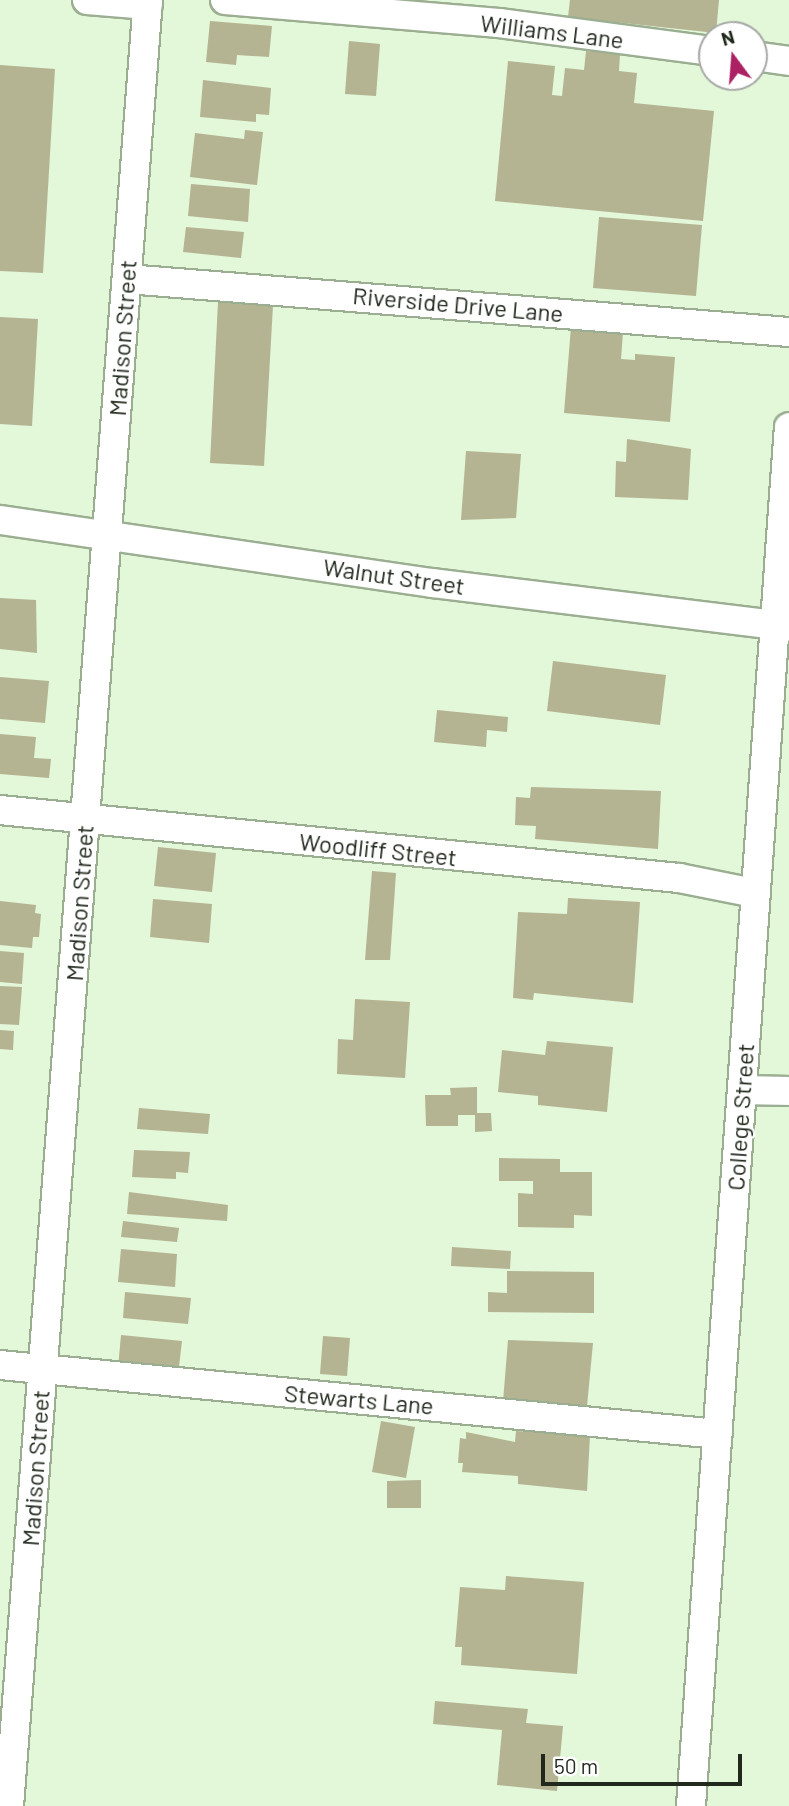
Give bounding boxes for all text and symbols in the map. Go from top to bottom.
street label: Williams Lane [479,8,625,54]
north arrow [698,21,768,91]
text: N [718,24,737,50]
street label: Madison Street [102,259,142,417]
street label: Riverside Drive Lane [351,280,565,328]
street label: Walnut Street [321,552,467,600]
street label: Madison Street [59,824,99,982]
street label: Woodliff Street [298,826,458,872]
street label: College Street [720,1042,760,1192]
street label: Stewarts Lane [283,1378,435,1420]
street label: Madison Street [15,1389,55,1547]
scale bar [544,1740,745,1784]
text: 50 m [554,1753,598,1778]

